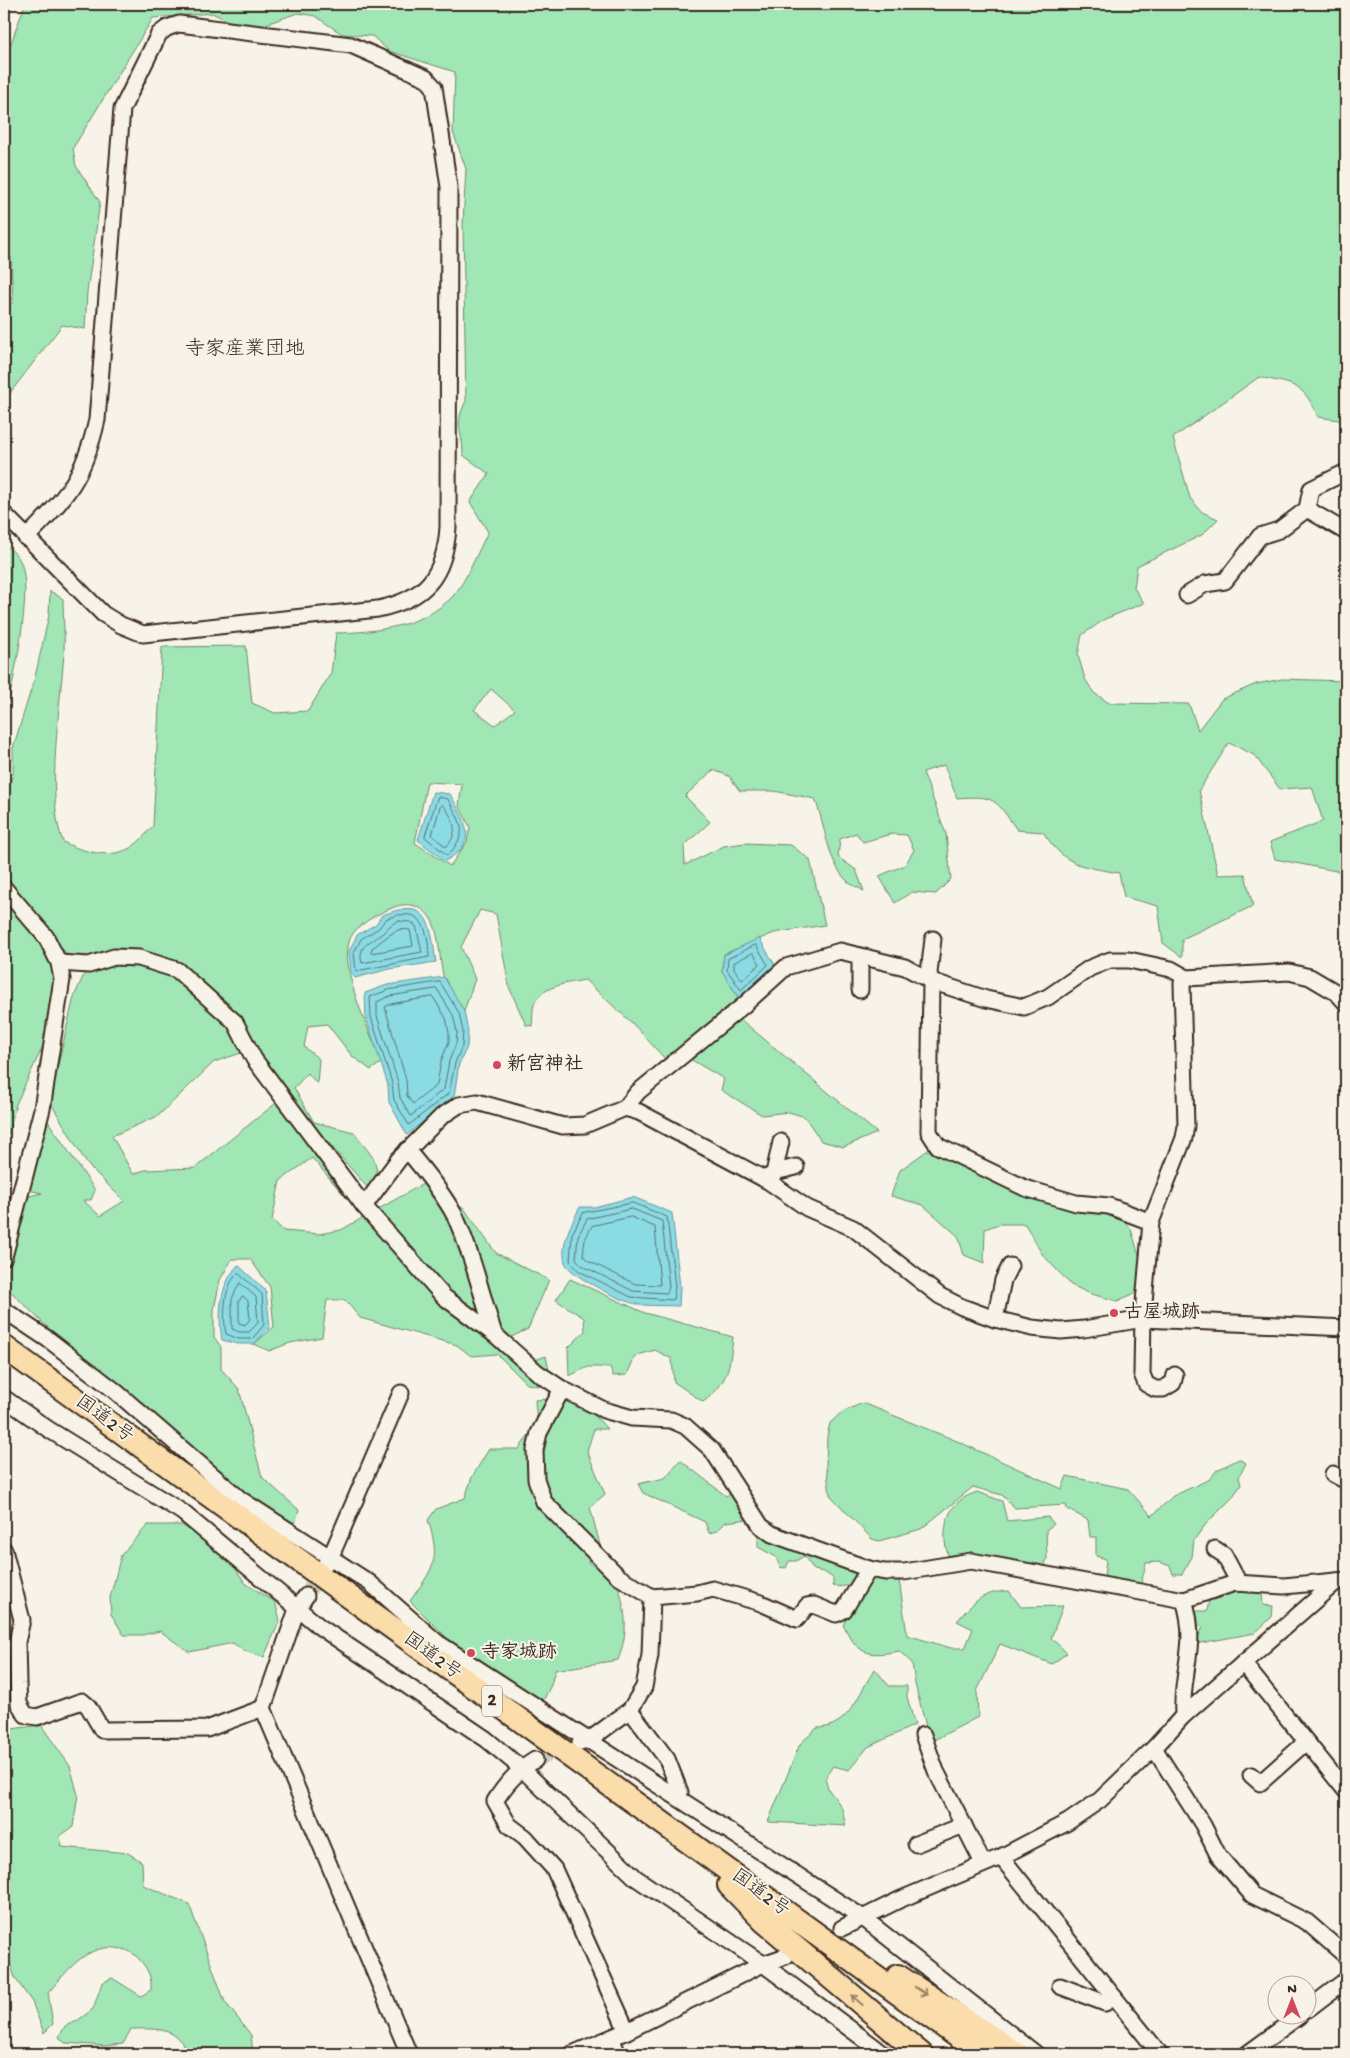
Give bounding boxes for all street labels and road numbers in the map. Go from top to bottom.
street label: 国道2号 [70,1390,138,1449]
street label: 国道2号 [398,1627,466,1686]
road number: 2 [482,1685,502,1716]
street label: 国道2号 [726,1864,794,1923]

